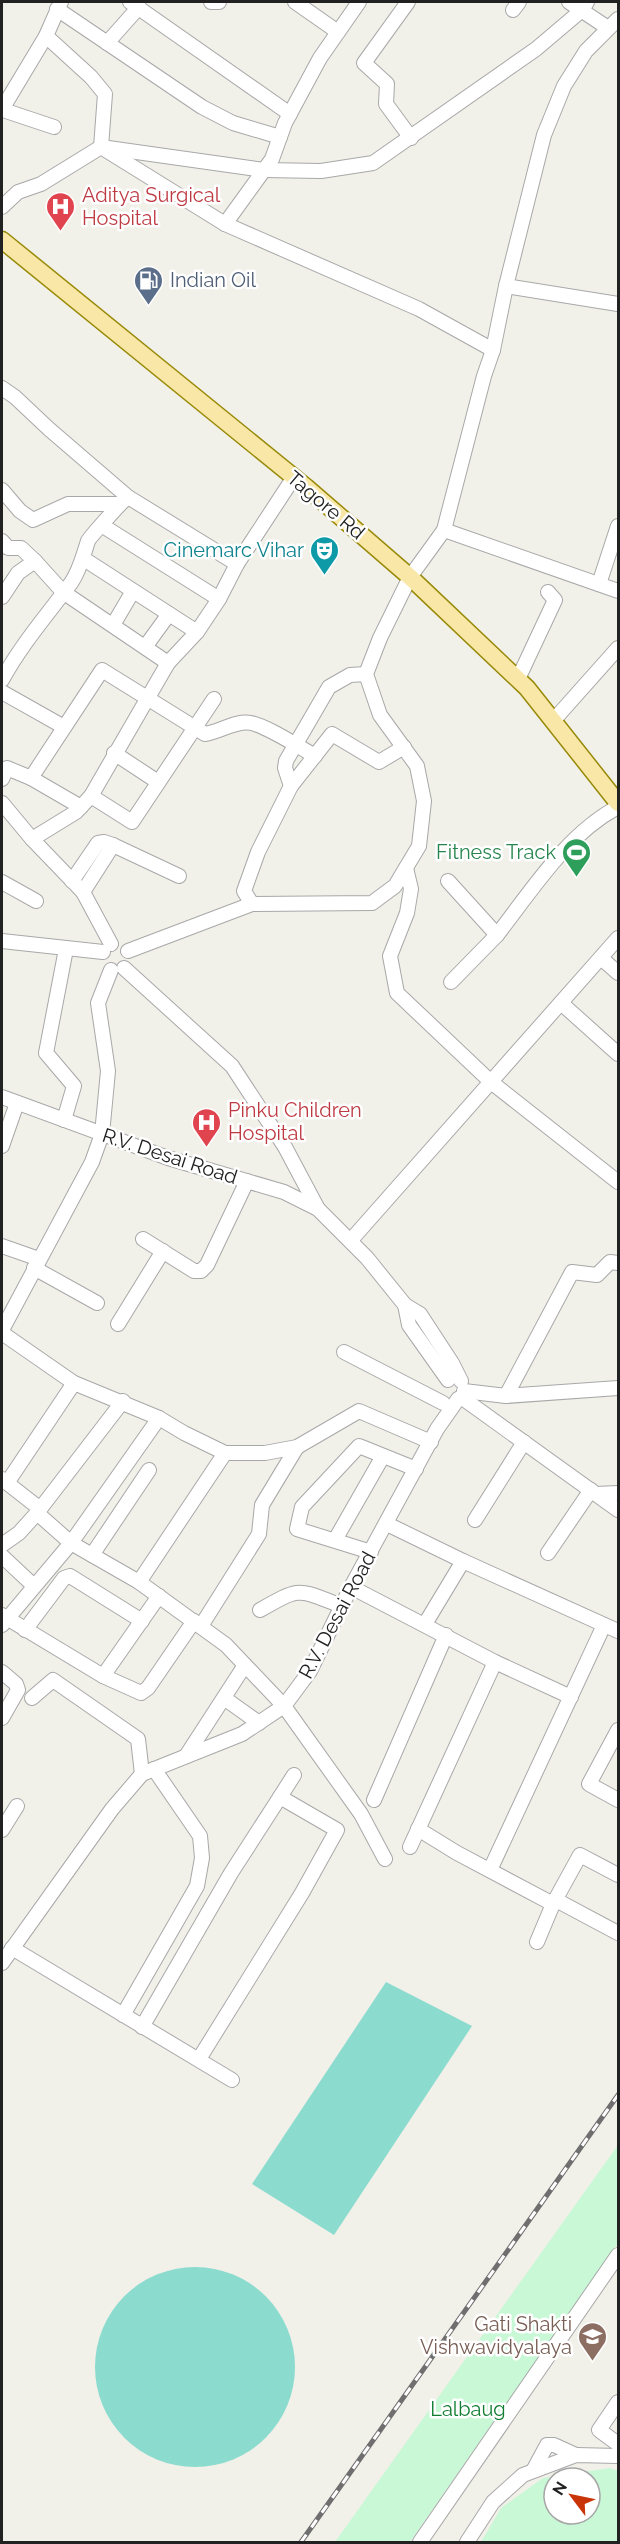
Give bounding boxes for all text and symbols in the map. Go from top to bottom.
place label: Aditya Surgical Hospital [82,183,221,230]
hospital icon: Aditya Surgical Hospital [45,190,77,232]
fuel station icon: Indian Oil [133,264,165,306]
place label: Indian Oil [170,268,256,292]
street label: Tagore Rd [282,466,370,544]
theatre icon: Cinemarc Vihar [309,534,341,576]
place label: Cinemarc Vihar [164,538,304,562]
sports icon: Fitness Track [561,836,593,878]
place label: Fitness Track [436,840,556,864]
place label: Pinku Children Hospital [228,1098,362,1145]
hospital icon: Pinku Children Hospital [191,1106,223,1148]
street label: R.V. Desai Road [100,1123,240,1189]
street label: R.V. Desai Road [293,1547,381,1683]
place label: Gati Shakti Vishwavidyalaya [420,2312,572,2359]
school or university icon: Gati Shakti Vishwavidyalaya [577,2320,609,2362]
park label: Lalbaug [430,2397,506,2421]
north arrow [542,2466,602,2526]
text: N [548,2478,571,2499]

